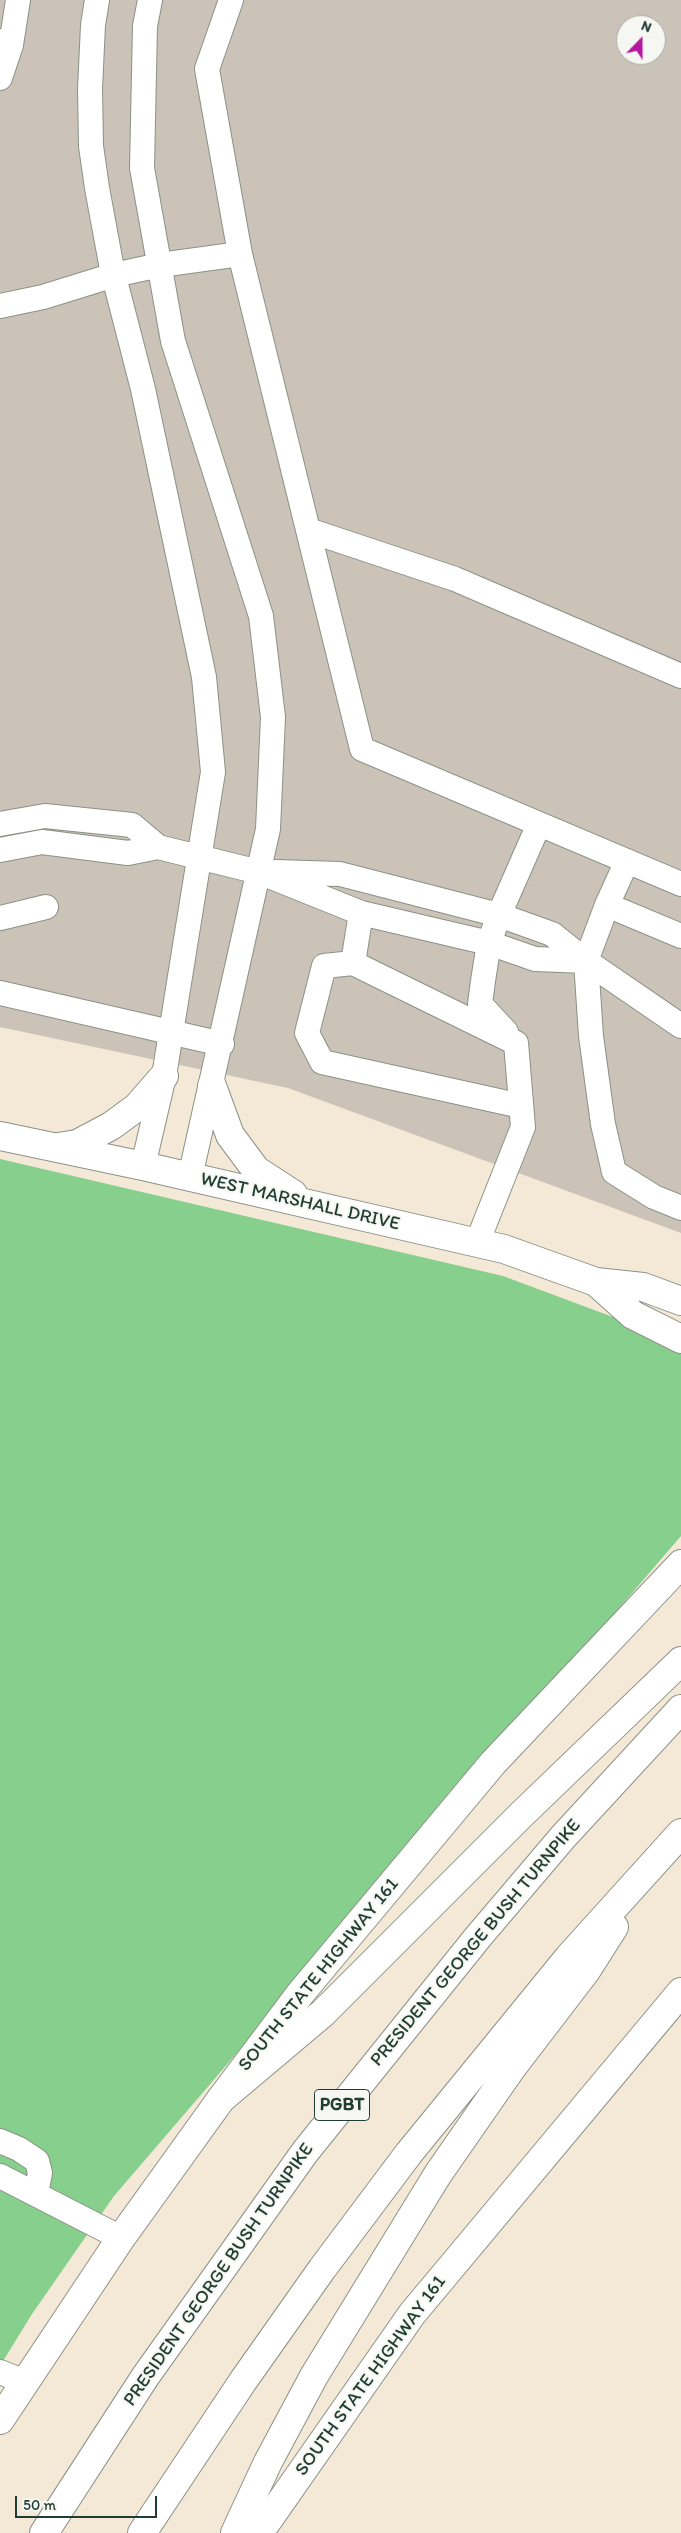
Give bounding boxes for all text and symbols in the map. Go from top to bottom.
north arrow [616,15,666,65]
text: N [639,17,654,36]
street label: WEST MARSHALL DRIVE [198,1168,402,1236]
street label: PRESIDENT GEORGE BUSH TURNPIKE [366,1815,586,2071]
street label: SOUTH STATE HIGHWAY 161 [234,1874,404,2076]
road number: PGBT [314,2090,370,2120]
street label: PRESIDENT GEORGE BUSH TURNPIKE [119,2139,319,2411]
street label: SOUTH STATE HIGHWAY 161 [291,2271,451,2481]
scale bar [18,2486,160,2518]
text: 50 m [23,2496,56,2514]

